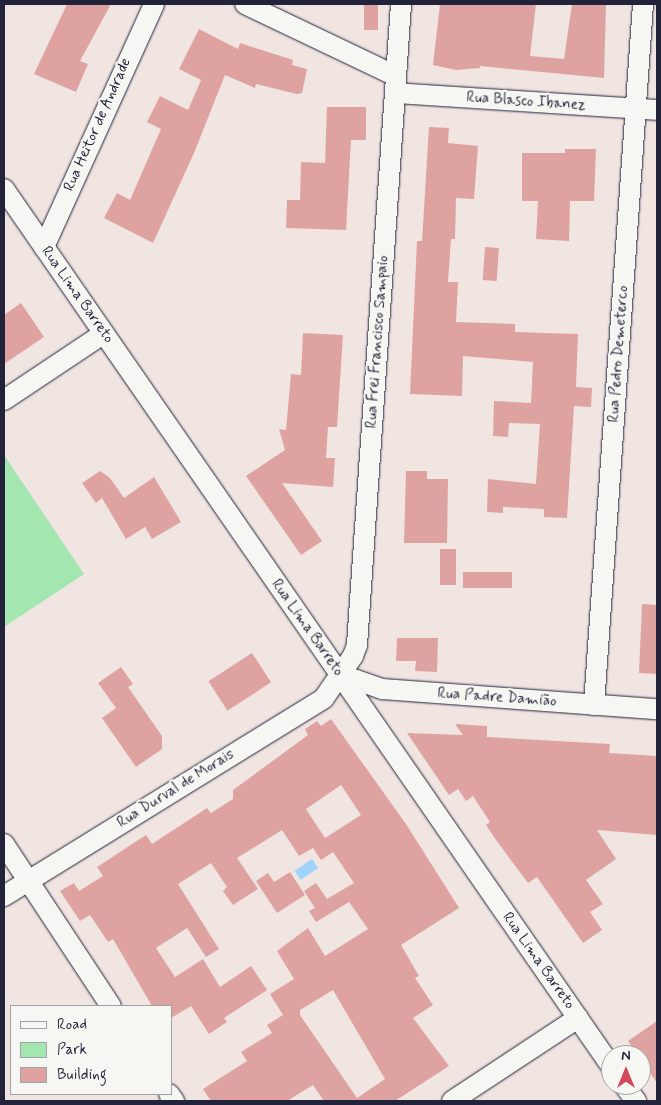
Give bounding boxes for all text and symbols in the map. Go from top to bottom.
street label: Rua Heitor de Andrade [61,56,135,194]
street label: Rua Blasco Ibanez [468,89,584,115]
street label: Rua Lima Barreto [36,242,118,348]
street label: Rua Frei Francisco Sampaio [363,255,393,429]
street label: Rua Pedro Demeterco [605,285,633,423]
street label: Rua Lima Barreto [266,575,348,681]
street label: Rua Padre Damião [437,685,557,711]
street label: Rua Durval de Morais [115,746,237,832]
street label: Rua Lima Barreto [497,908,579,1014]
legend [10,1005,172,1095]
text: Road [57,1015,87,1035]
text: Park [57,1040,87,1060]
north arrow [601,1045,651,1095]
text: N [621,1047,631,1065]
text: Building [57,1065,107,1085]

